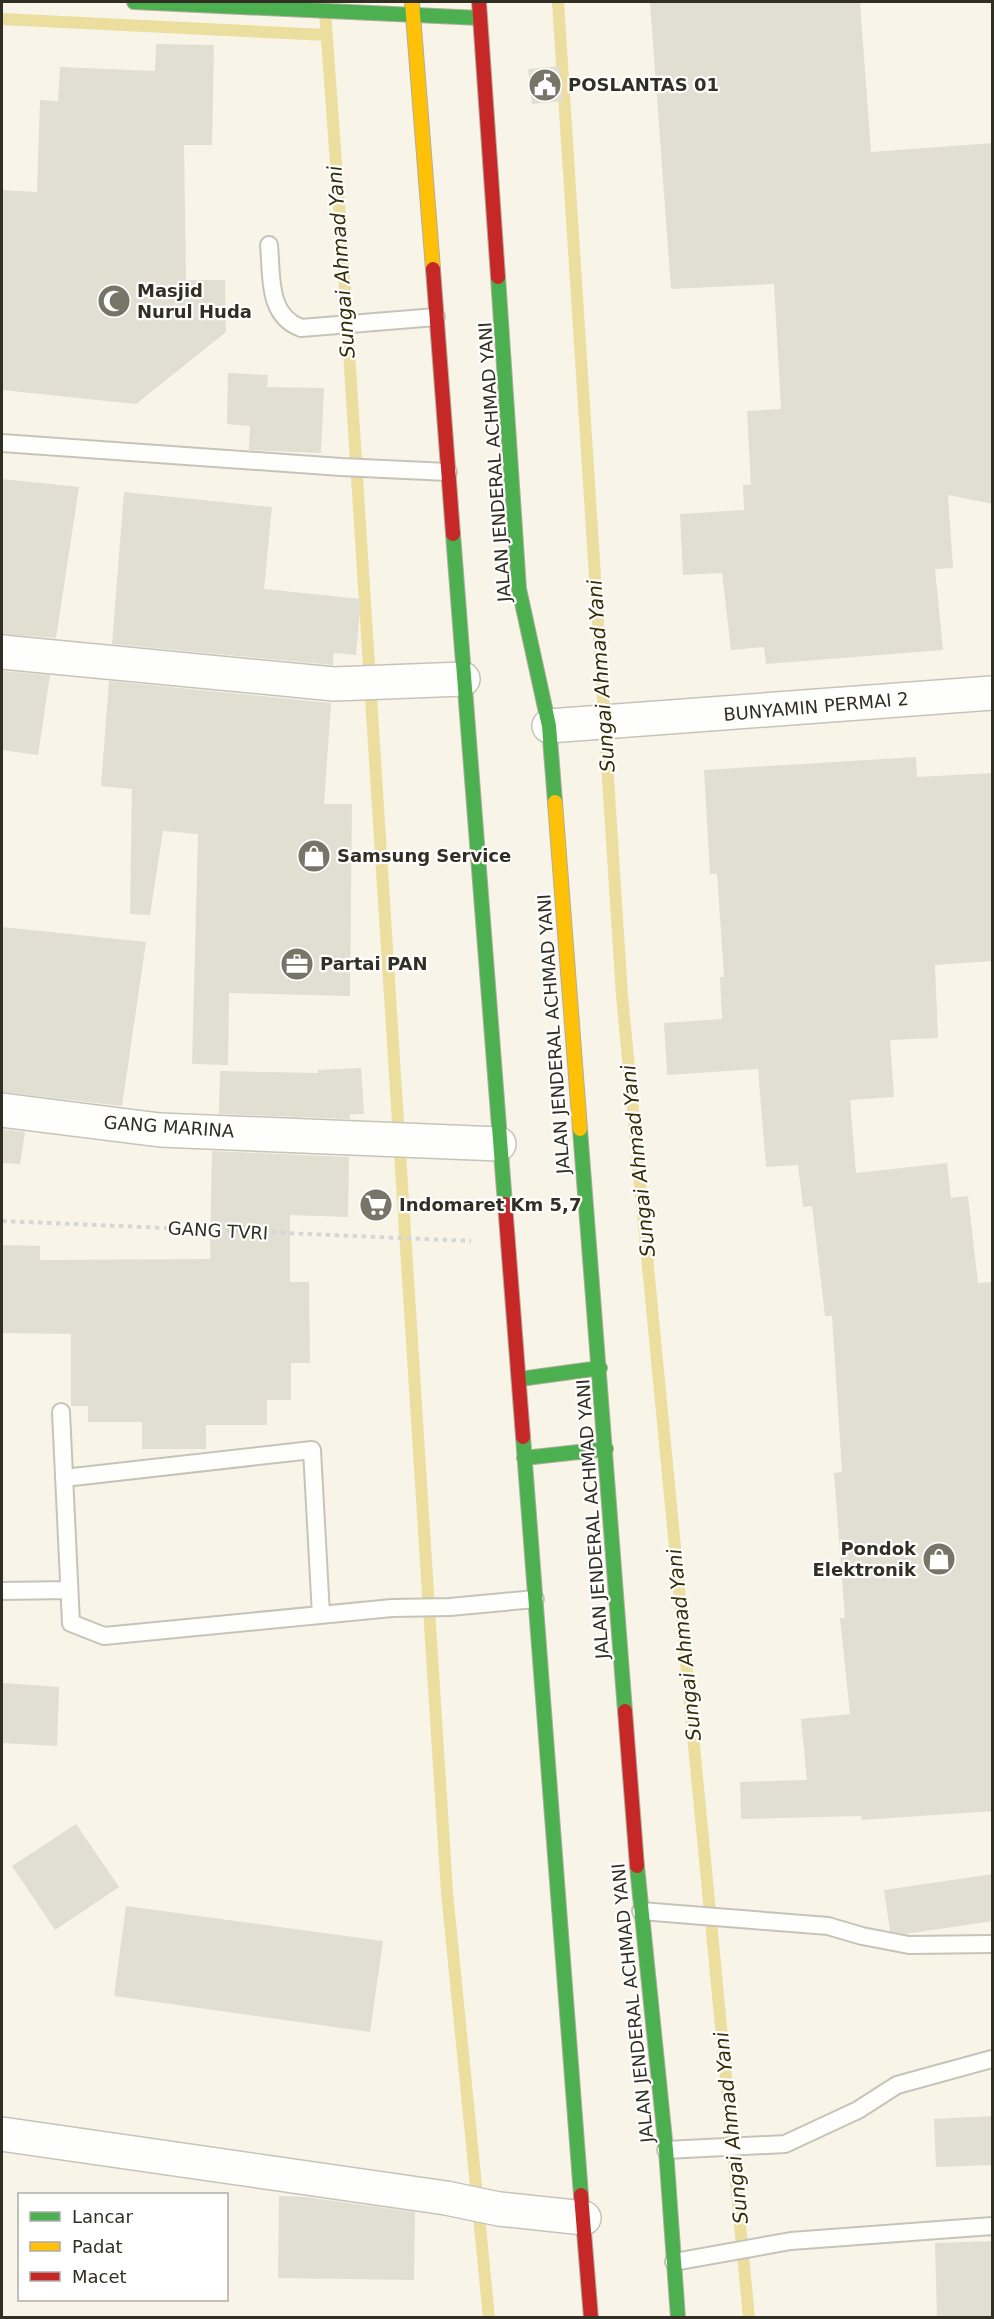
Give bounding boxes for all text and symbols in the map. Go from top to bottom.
public building icon: POSLANTAS 01 [527,67,563,103]
place label: POSLANTAS 01 [568,74,719,95]
water label: Sungai Ahmad Yani [322,164,360,359]
place label: Masjid Nurul Huda [137,280,252,322]
mosque icon: Masjid Nurul Huda [96,283,132,319]
street label: JALAN JENDERAL ACHMAD YANI [474,321,515,604]
water label: Sungai Ahmad Yani [582,578,620,773]
street label: BUNYAMIN PERMAI 2 [722,688,910,725]
shop icon: Samsung Service [296,838,332,874]
place label: Samsung Service [337,845,511,866]
street label: JALAN JENDERAL ACHMAD YANI [533,893,574,1176]
office icon: Partai PAN [279,946,315,982]
place label: Partai PAN [320,953,427,974]
water label: Sungai Ahmad Yani [616,1063,660,1258]
street label: GANG MARINA [103,1111,236,1142]
supermarket icon: Indomaret Km 5,7 [358,1187,394,1223]
place label: Indomaret Km 5,7 [399,1194,581,1215]
street label: GANG TVRI [167,1217,269,1244]
street label: JALAN JENDERAL ACHMAD YANI [572,1378,613,1661]
place label: Pondok Elektronik [813,1538,917,1580]
shop icon: Pondok Elektronik [921,1541,957,1577]
water label: Sungai Ahmad Yani [662,1547,706,1742]
street label: JALAN JENDERAL ACHMAD YANI [607,1862,658,2145]
water label: Sungai Ahmad Yani [709,2030,753,2225]
legend [18,2193,228,2301]
text: Lancar [72,2206,133,2227]
text: Padat [72,2236,123,2257]
text: Macet [72,2266,127,2287]

